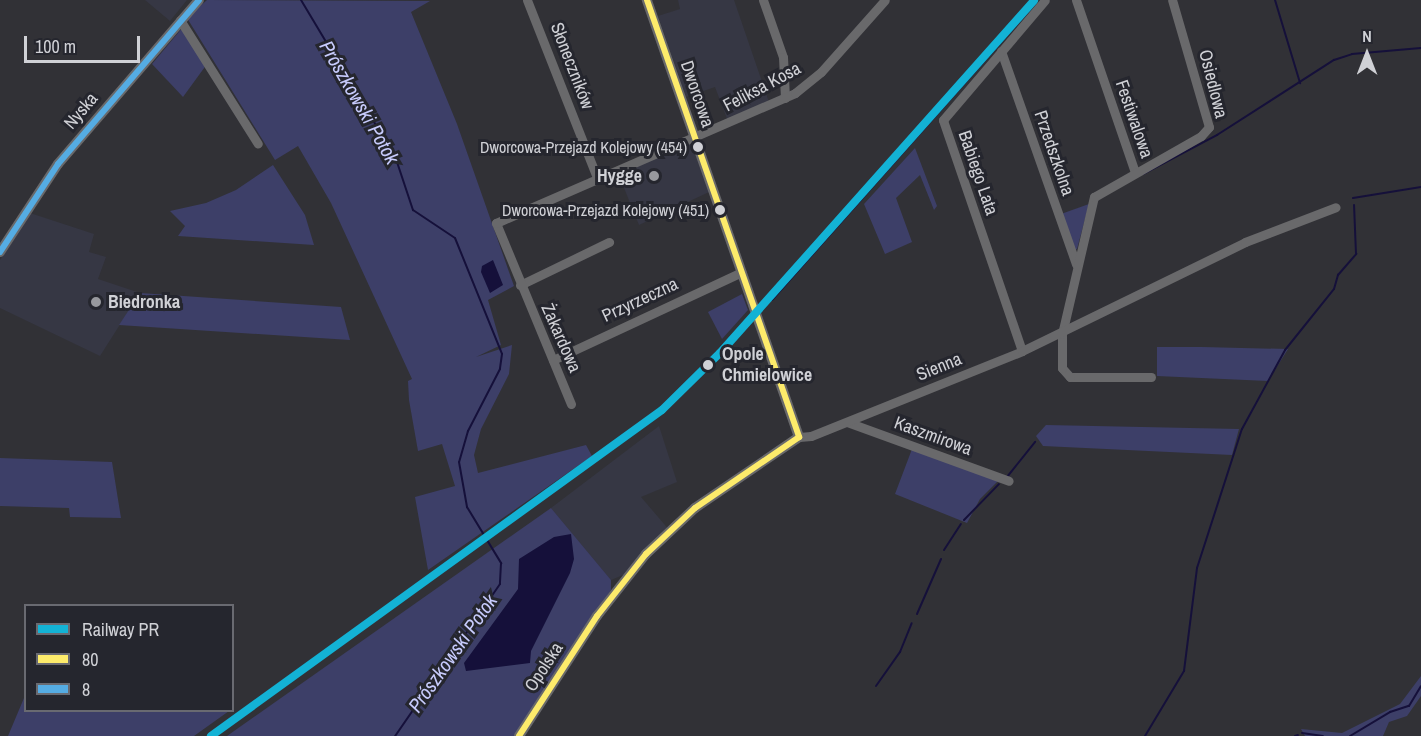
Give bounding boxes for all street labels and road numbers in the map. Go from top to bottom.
street label: Słoneczników [546,20,598,112]
street label: Osiedlowa [1194,48,1232,120]
street label: Dworcowa [676,58,718,130]
street label: Feliksa Kosa [720,58,804,116]
street label: Festiwalowa [1111,77,1157,161]
street label: Nyska [60,88,102,134]
street label: Przedszkolna [1029,108,1079,198]
street label: Babiego Lata [953,128,1003,218]
street label: Przyrzeczna [599,273,681,327]
street label: Żakardowa [536,300,586,376]
street label: Sienna [913,348,965,386]
street label: Kaszmirowa [891,412,975,460]
street label: Opolska [520,638,568,696]

